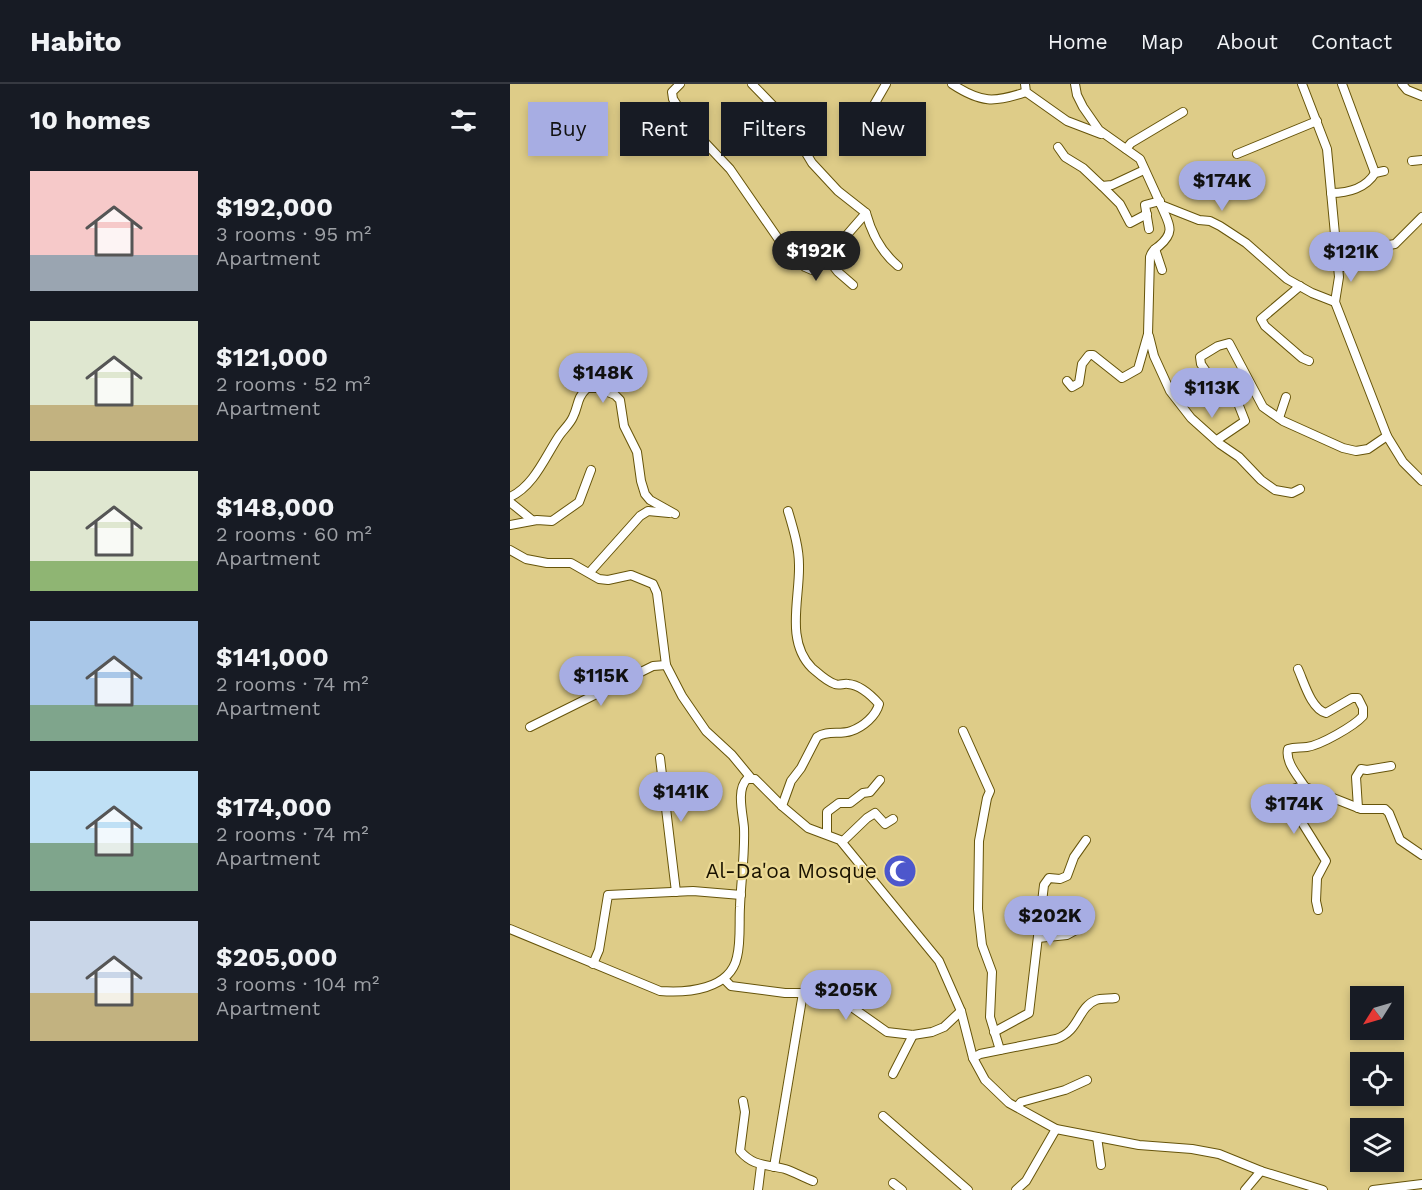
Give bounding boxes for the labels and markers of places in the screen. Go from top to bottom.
pin: $174K [1180,161,1264,212]
pin: $192K [774,231,858,282]
pin: $121K [1309,232,1393,283]
pin: $148K [561,353,645,404]
pin: $113K [1170,368,1254,419]
pin: $115K [559,656,643,707]
pin: $141K [639,772,723,823]
pin: $174K [1252,784,1336,835]
mosque icon: Al-Da'oa Mosque [882,853,918,889]
place label: Al-Da'oa Mosque [706,858,877,883]
pin: $202K [1008,896,1092,947]
pin: $205K [804,970,888,1021]

